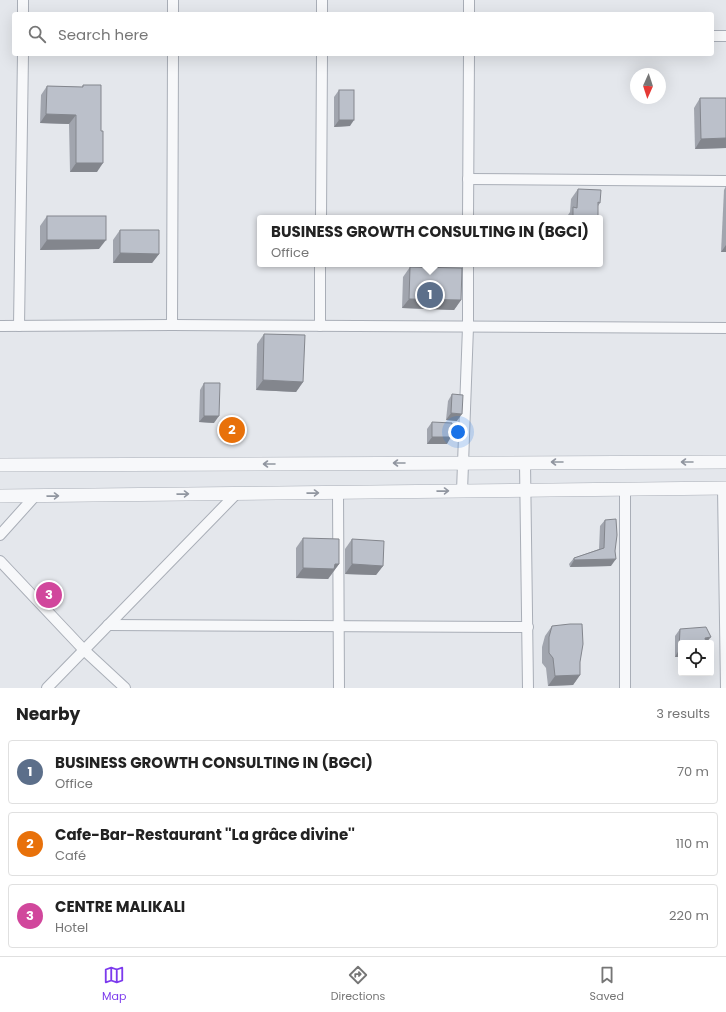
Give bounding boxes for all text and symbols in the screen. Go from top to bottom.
search box [12,12,714,56]
icon: search [26,23,48,45]
text: Search here [58,24,148,45]
north arrow [630,68,666,104]
popup [257,215,603,267]
text: BUSINESS GROWTH CONSULTING IN (BGCI) [271,221,589,242]
text: Office [271,243,309,262]
pin: 1 [417,280,443,310]
pin: 2 [219,415,245,445]
your location [448,422,468,442]
one-way arrow [551,458,564,466]
one-way arrow [681,458,694,466]
one-way arrow [393,459,406,467]
one-way arrow [263,460,276,468]
one-way arrow [436,487,449,495]
one-way arrow [306,489,319,497]
one-way arrow [176,490,189,498]
one-way arrow [46,492,59,500]
pin: 3 [36,580,62,610]
map controls [678,640,714,676]
button: locate [678,640,714,676]
text: Nearby [16,702,80,726]
text: 3 results [656,704,710,723]
text: BUSINESS GROWTH CONSULTING IN (BGCI) [55,752,373,773]
text: 1 [28,762,32,781]
text: 70 m [677,762,709,781]
text: Office [55,774,93,793]
text: Cafe-Bar-Restaurant ''La grâce divine'' [55,824,355,845]
text: 2 [26,834,34,853]
text: 110 m [676,834,709,853]
text: Café [55,846,86,865]
text: CENTRE MALIKALI [55,896,185,917]
text: 3 [26,906,34,925]
text: 220 m [669,906,709,925]
text: Hotel [55,918,88,937]
tab: Map [102,964,126,1005]
tab: Directions [331,964,385,1005]
tab: Saved [590,964,624,1005]

